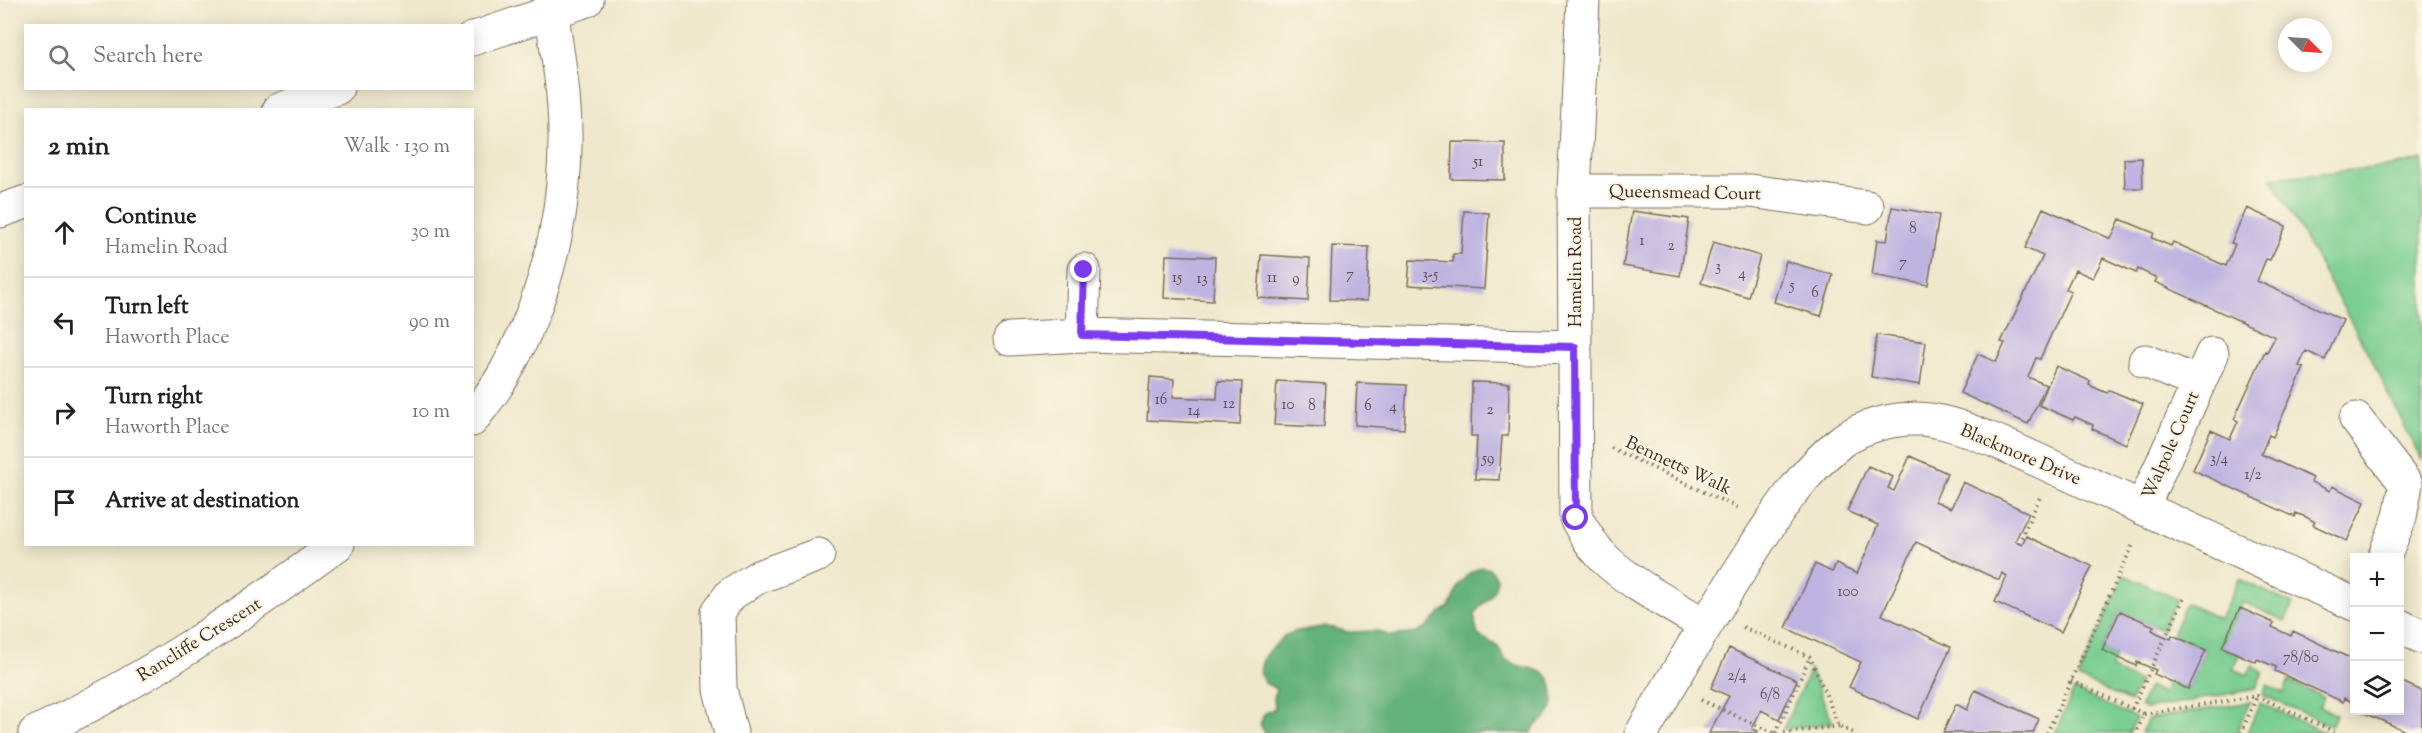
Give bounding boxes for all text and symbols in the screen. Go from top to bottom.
north arrow [2278,18,2332,72]
search box [24,24,474,90]
icon: search [45,41,78,74]
text: Search here [93,41,203,73]
text: 2 min [48,129,110,166]
text: Walk · 130 m [343,133,450,162]
house number: 51 [1472,152,1483,173]
street label: Queensmead Court [1609,180,1761,208]
text: Continue [105,202,196,234]
icon: ahead [48,216,81,249]
street label: Hamelin Road [1564,217,1590,327]
text: 30 m [411,218,450,247]
house number: 8 [1909,219,1917,240]
house number: 1 [1639,231,1645,252]
text: Hamelin Road [105,234,228,263]
house number: 2 [1667,236,1675,257]
house number: 7 [1899,253,1907,274]
route end [1070,256,1096,282]
house number: 3 [1715,257,1721,278]
house number: 4 [1738,264,1746,285]
house number: 7 [1346,265,1354,286]
house number: 3-5 [1422,265,1438,286]
house number: 15 [1172,268,1182,289]
house number: 11 [1267,268,1277,289]
house number: 13 [1196,269,1208,290]
house number: 9 [1292,269,1300,290]
house number: 5 [1788,276,1795,297]
house number: 6 [1811,283,1819,304]
text: Turn left [105,292,188,324]
icon: left [48,306,81,339]
text: 90 m [409,308,450,337]
text: Haworth Place [105,324,230,353]
text: Turn right [105,382,202,414]
street label: Walpole Court [2136,388,2207,504]
house number: 16 [1155,390,1167,411]
house number: 12 [1223,394,1235,415]
house number: 10 [1282,395,1295,416]
icon: right [48,396,81,429]
house number: 8 [1308,396,1316,417]
house number: 6 [1364,396,1372,417]
house number: 4 [1389,397,1397,418]
text: 10 m [412,398,450,427]
house number: 2 [1486,400,1494,421]
house number: 14 [1188,401,1201,422]
text: Haworth Place [105,414,230,443]
street label: Blackmore Drive [1956,419,2085,493]
street label: Bennetts Walk [1621,431,1736,503]
house number: 59 [1481,449,1494,470]
house number: 3/4 [2210,449,2228,470]
house number: 1/2 [2244,465,2262,486]
icon: arrive [48,486,81,519]
text: Arrive at destination [105,486,300,518]
route start [1562,504,1588,530]
map controls [2350,553,2404,715]
button: + [2350,553,2404,607]
house number: 100 [1838,582,1858,603]
street label: Rancliffe Crescent [133,592,267,689]
button: − [2350,607,2404,661]
house number: 78/80 [2283,648,2319,669]
button: layers [2350,661,2404,715]
house number: 2/4 [1727,666,1747,687]
house number: 6/8 [1760,685,1780,706]

